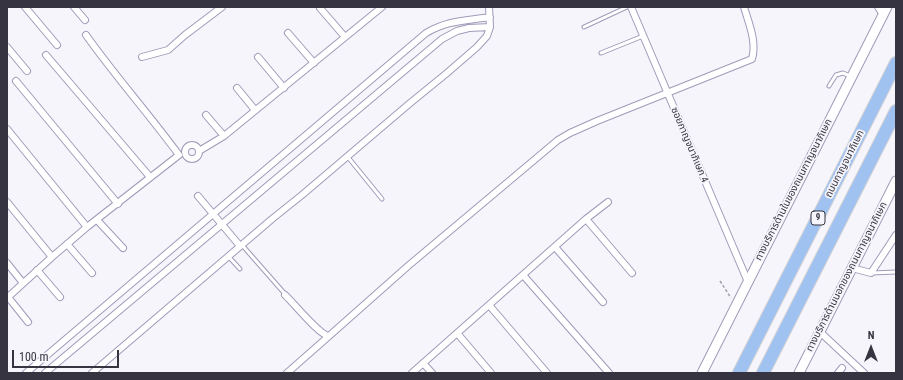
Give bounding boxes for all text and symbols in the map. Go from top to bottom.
street label: ซอยกาญจนาภิเษก 4 [668,106,710,184]
street label: ทางบริการด้านในของถนนกาญจนาภิเษก [753,117,835,263]
street label: ถนนกาญจนาภิเษก [823,128,867,200]
street label: ทางบริการด้านนอกของถนนกาญจนาภิเษก [804,200,890,354]
road number: 9 [811,211,825,225]
north arrow [851,328,891,368]
text: N [868,329,874,342]
scale bar [14,342,121,368]
text: 100 m [19,350,49,364]

